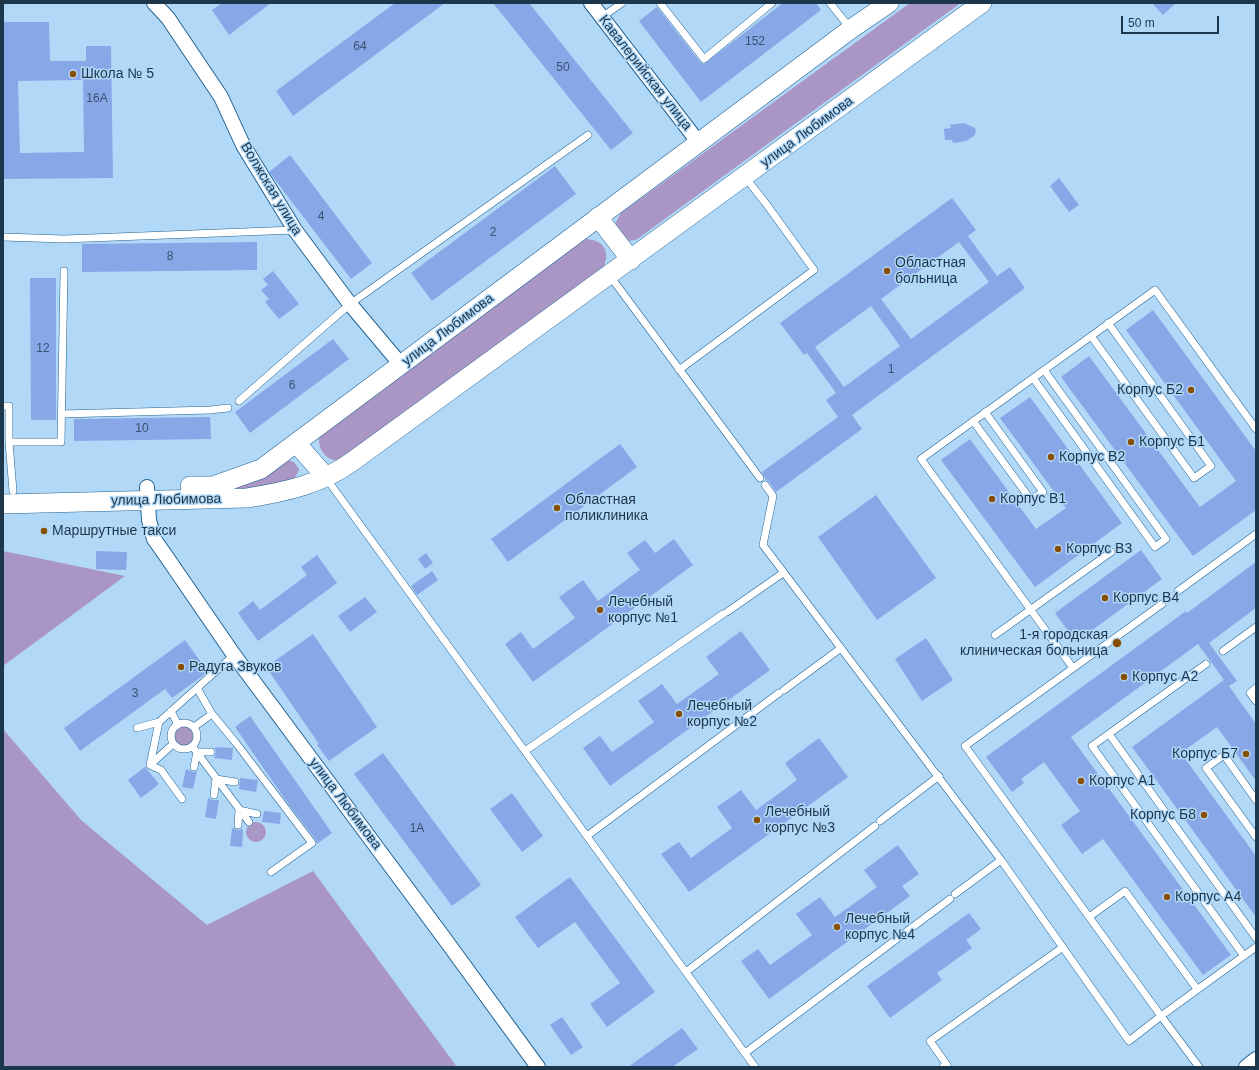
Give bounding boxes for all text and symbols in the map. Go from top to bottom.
scale bar [1123,8,1221,34]
street label: Кавалерийская улица [595,12,695,134]
text: 50 m [1128,16,1155,30]
house number: 152 [745,35,765,49]
house number: 64 [353,40,367,54]
house number: 50 [556,61,570,75]
place label: Школа № 5 [81,66,154,82]
marker: Школа № 5 [68,69,78,79]
house number: 16А [86,92,108,106]
street label: улица Любимова [757,93,857,171]
street label: Волжская улица [237,139,305,239]
house number: 4 [318,210,324,224]
house number: 2 [490,226,496,240]
house number: 8 [167,250,173,264]
place label: Областная больница [895,255,966,288]
marker: Областная больница [882,266,892,276]
street label: улица Любимова [399,290,497,370]
house number: 12 [36,342,50,356]
house number: 1 [888,363,894,377]
house number: 6 [289,379,295,393]
place label: Корпус Б2 [1117,382,1183,398]
marker: Корпус Б2 [1186,385,1196,395]
house number: 10 [135,422,149,436]
place label: Корпус Б1 [1139,434,1205,450]
marker: Корпус Б1 [1126,437,1136,447]
place label: Корпус В2 [1059,449,1125,465]
marker: Корпус В2 [1046,452,1056,462]
street label: улица Любимова [111,491,221,509]
place label: Корпус В1 [1000,491,1066,507]
place label: Областная поликлиника [565,492,648,524]
marker: Корпус В1 [987,494,997,504]
marker: Областная поликлиника [552,503,562,513]
place label: Маршрутные такси [52,523,176,539]
marker: Маршрутные такси [39,526,49,536]
place label: Корпус В3 [1066,541,1132,557]
marker: Корпус В3 [1053,544,1063,554]
place label: Корпус В4 [1113,590,1179,606]
marker: Корпус В4 [1100,593,1110,603]
place label: Лечебный корпус №1 [608,594,678,626]
marker: Лечебный корпус №1 [595,605,605,615]
place label: 1-я городская клиническая больница [960,627,1108,660]
marker: 1-я городская клиническая больница [1111,637,1123,649]
place label: Радуга Звуков [189,659,281,675]
marker: Радуга Звуков [176,662,186,672]
place label: Корпус А2 [1132,669,1198,685]
marker: Корпус А2 [1119,672,1129,682]
house number: 3 [132,687,138,701]
place label: Лечебный корпус №2 [687,698,757,730]
marker: Лечебный корпус №2 [674,709,684,719]
place label: Корпус Б7 [1172,746,1238,762]
marker: Корпус Б7 [1241,749,1251,759]
street label: улица Любимова [305,755,385,853]
place label: Корпус А1 [1089,773,1155,789]
marker: Корпус А1 [1076,776,1086,786]
place label: Лечебный корпус №3 [765,804,835,836]
place label: Корпус Б8 [1130,807,1196,823]
marker: Корпус Б8 [1199,810,1209,820]
marker: Лечебный корпус №3 [752,815,762,825]
house number: 1А [410,822,424,836]
place label: Корпус А4 [1175,889,1241,905]
marker: Корпус А4 [1162,892,1172,902]
place label: Лечебный корпус №4 [845,911,915,944]
marker: Лечебный корпус №4 [832,922,842,932]

